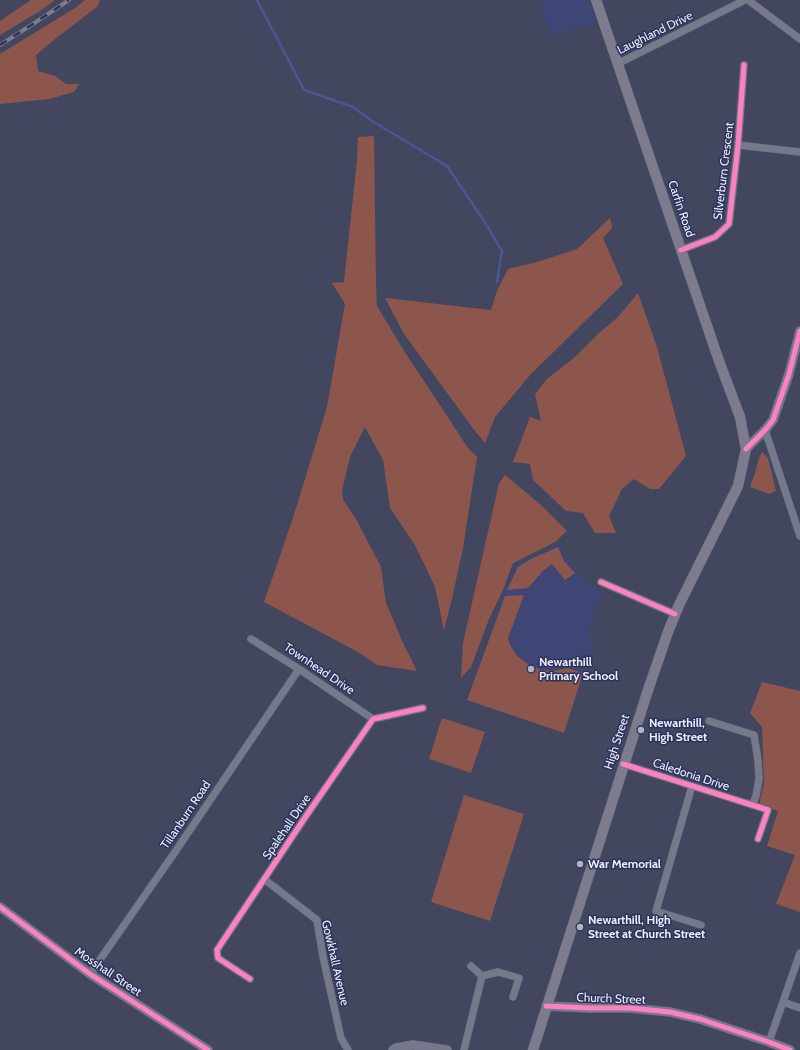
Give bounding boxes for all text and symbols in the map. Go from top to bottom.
street label: Laughland Drive [615,9,695,57]
street label: Silverburn Crescent [711,121,737,221]
street label: Carfin Road [665,179,697,239]
street label: Townhead Drive [281,640,357,698]
place label: Newarthill Primary School [539,655,618,683]
marker: Newarthill Primary School [526,664,536,674]
street label: High Street [601,713,633,771]
place label: Newarthill, High Street [649,716,707,744]
marker: Newarthill, High Street [636,725,646,735]
street label: Caledonia Drive [651,756,731,794]
street label: Tillanburn Road [158,778,214,852]
street label: Spalehall Drive [260,792,314,862]
place label: War Memorial [588,857,661,871]
marker: War Memorial [575,859,585,869]
place label: Newarthill, High Street at Church Street [588,913,705,941]
street label: Gowkhall Avenue [318,919,352,1007]
marker: Newarthill, High Street at Church Street [575,922,585,932]
street label: Mosshall Street [72,944,144,1000]
street label: Church Street [576,991,646,1007]

